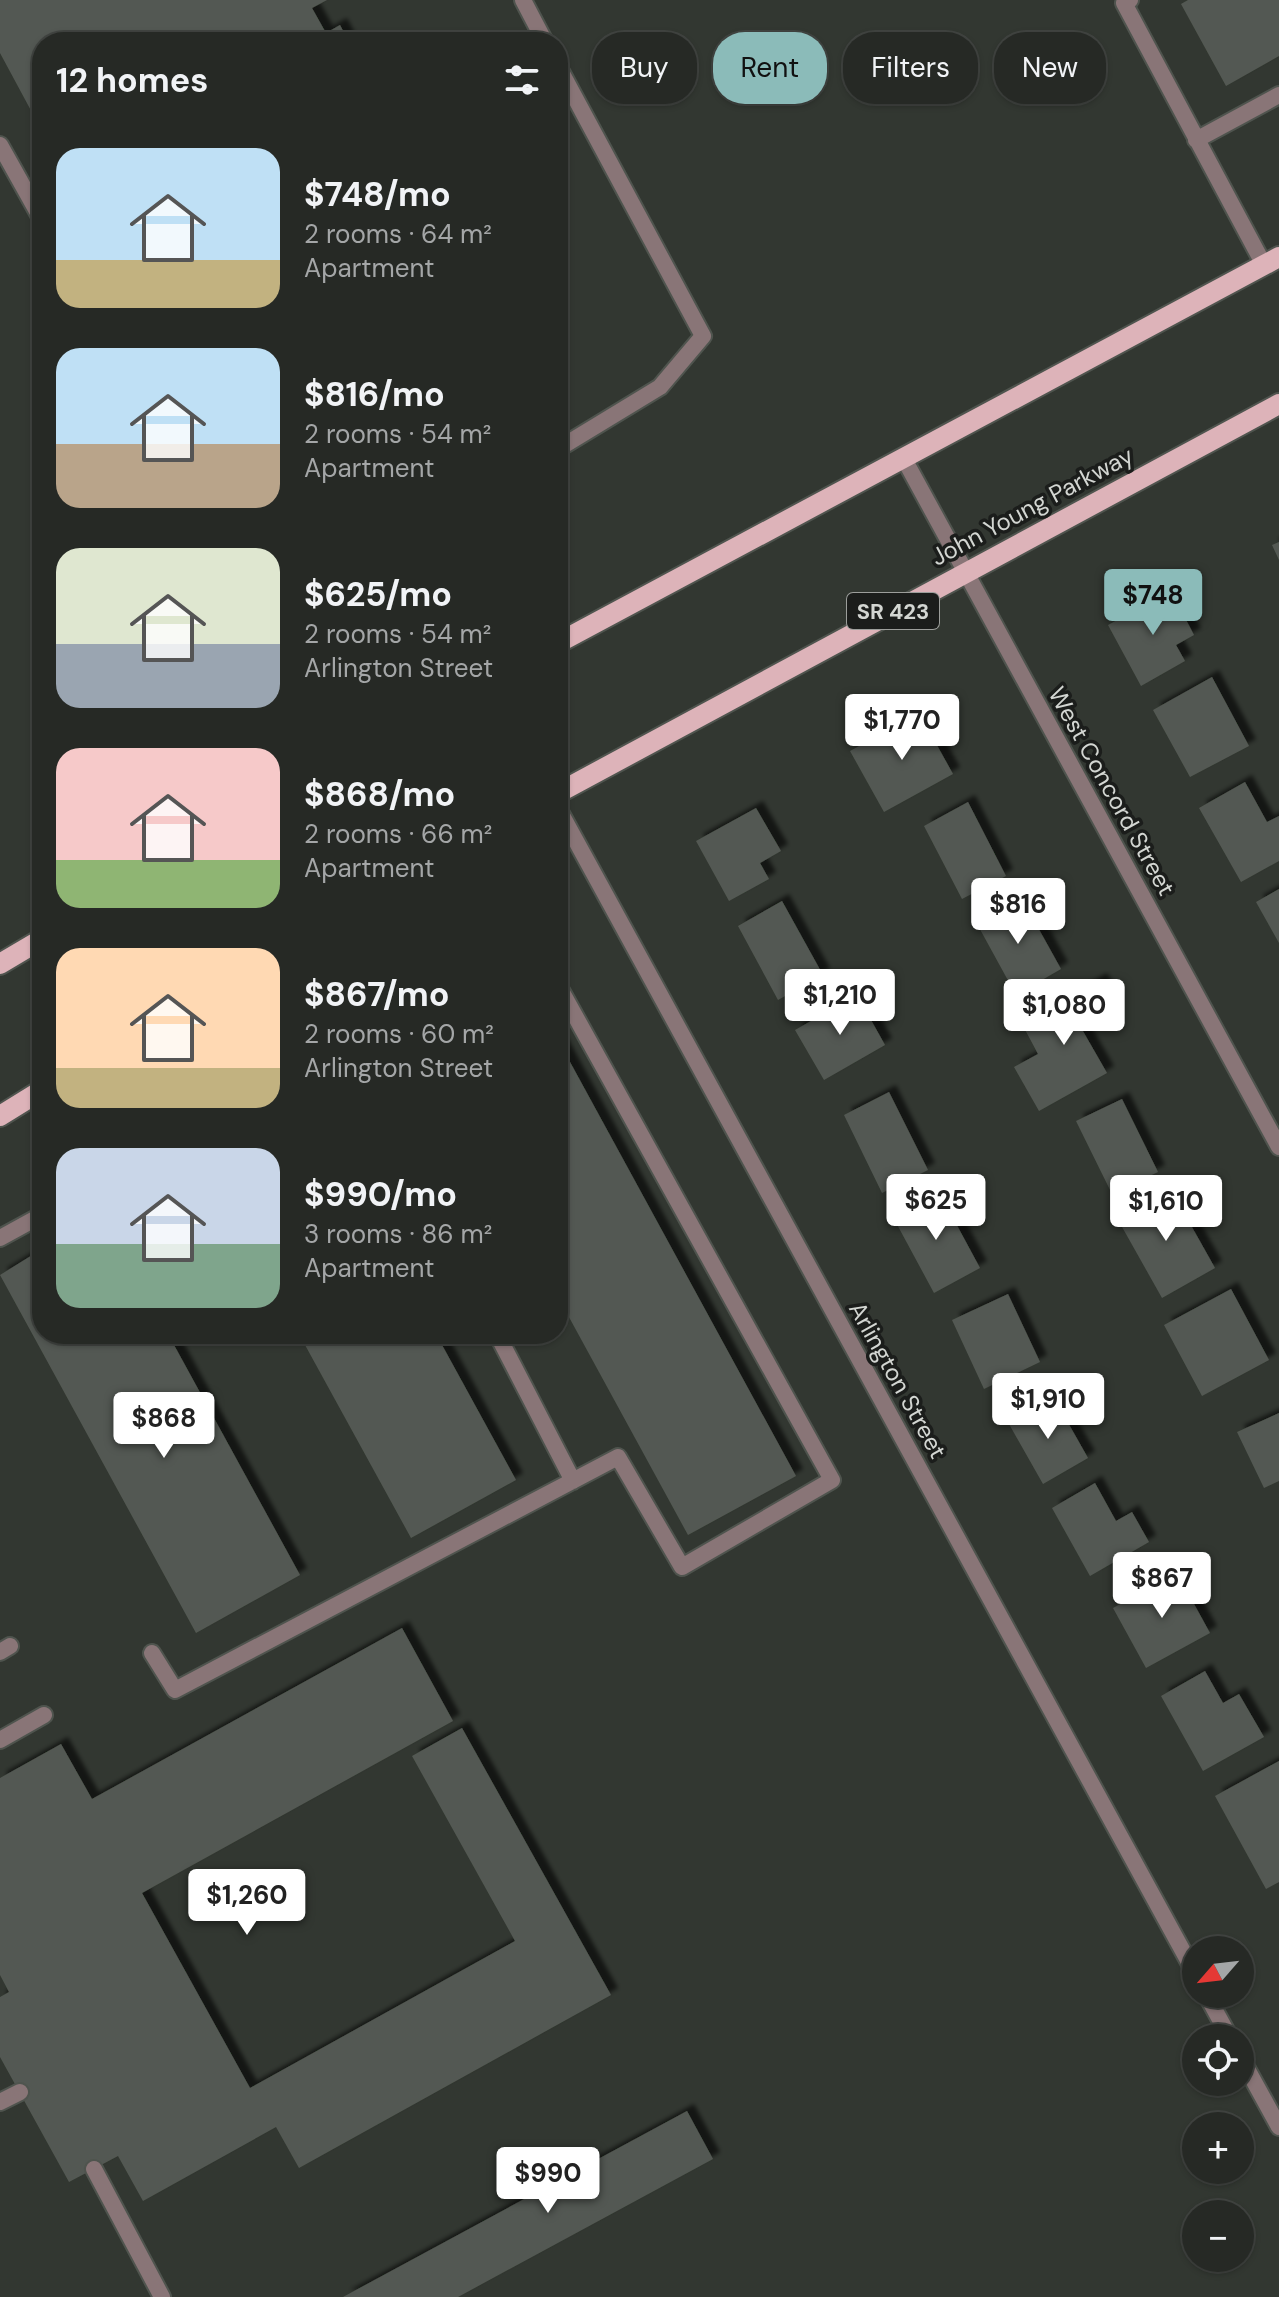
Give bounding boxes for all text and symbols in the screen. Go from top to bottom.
chip: Buy [592,32,697,104]
chip: Rent [713,32,827,104]
chip: Filters [843,32,978,104]
chip: New [994,32,1106,104]
text: 12 homes [56,58,208,103]
icon: filters [500,58,544,102]
text: $748/mo [304,172,451,217]
icon: home [120,180,216,276]
text: 2 rooms · 64 m² [304,217,492,251]
text: Apartment [304,251,435,285]
text: $816/mo [304,372,445,417]
icon: home [120,380,216,476]
text: 2 rooms · 54 m² [304,417,491,451]
street label: John Young Parkway [925,440,1139,572]
text: Apartment [304,451,435,485]
pin: $748 [1106,569,1200,637]
text: $625/mo [304,572,452,617]
text: $748 [1122,578,1184,612]
icon: home [120,580,216,676]
road number: SR 423 [847,593,939,629]
text: 2 rooms · 54 m² [304,617,491,651]
text: Arlington Street [304,651,493,685]
street label: West Concord Street [1042,681,1182,901]
pin: $1,770 [837,694,967,762]
text: $1,770 [863,703,941,737]
text: $868/mo [304,772,455,817]
icon: home [120,780,216,876]
text: 2 rooms · 66 m² [304,817,492,851]
text: Apartment [304,851,435,885]
pin: $816 [971,878,1065,946]
text: $816 [989,887,1047,921]
pin: $1,210 [775,969,905,1037]
text: $867/mo [304,972,450,1017]
text: $1,210 [803,978,877,1012]
pin: $1,080 [999,979,1129,1047]
icon: home [120,980,216,1076]
text: $1,080 [1022,988,1106,1022]
text: 2 rooms · 60 m² [304,1017,494,1051]
text: Arlington Street [304,1051,493,1085]
text: $990/mo [304,1172,457,1217]
pin: $625 [889,1174,983,1242]
pin: $1,610 [1101,1175,1231,1243]
icon: home [120,1180,216,1276]
text: $625 [904,1183,968,1217]
text: $1,610 [1128,1184,1204,1218]
text: 3 rooms · 86 m² [304,1217,492,1251]
text: Apartment [304,1251,435,1285]
street label: Arlington Street [842,1296,954,1464]
pin: $1,910 [983,1373,1113,1441]
text: $1,910 [1010,1382,1086,1416]
pin: $868 [117,1392,211,1460]
text: $868 [131,1401,197,1435]
pin: $867 [1115,1552,1209,1620]
text: $867 [1131,1561,1193,1595]
pin: $1,260 [182,1869,312,1937]
text: $1,260 [206,1878,288,1912]
north arrow [1182,1936,1254,2008]
map controls [1182,1936,1254,2272]
button: locate [1182,2024,1254,2096]
button: + [1182,2112,1254,2184]
pin: $990 [501,2147,595,2215]
text: $990 [514,2156,582,2190]
button: − [1182,2200,1254,2272]

